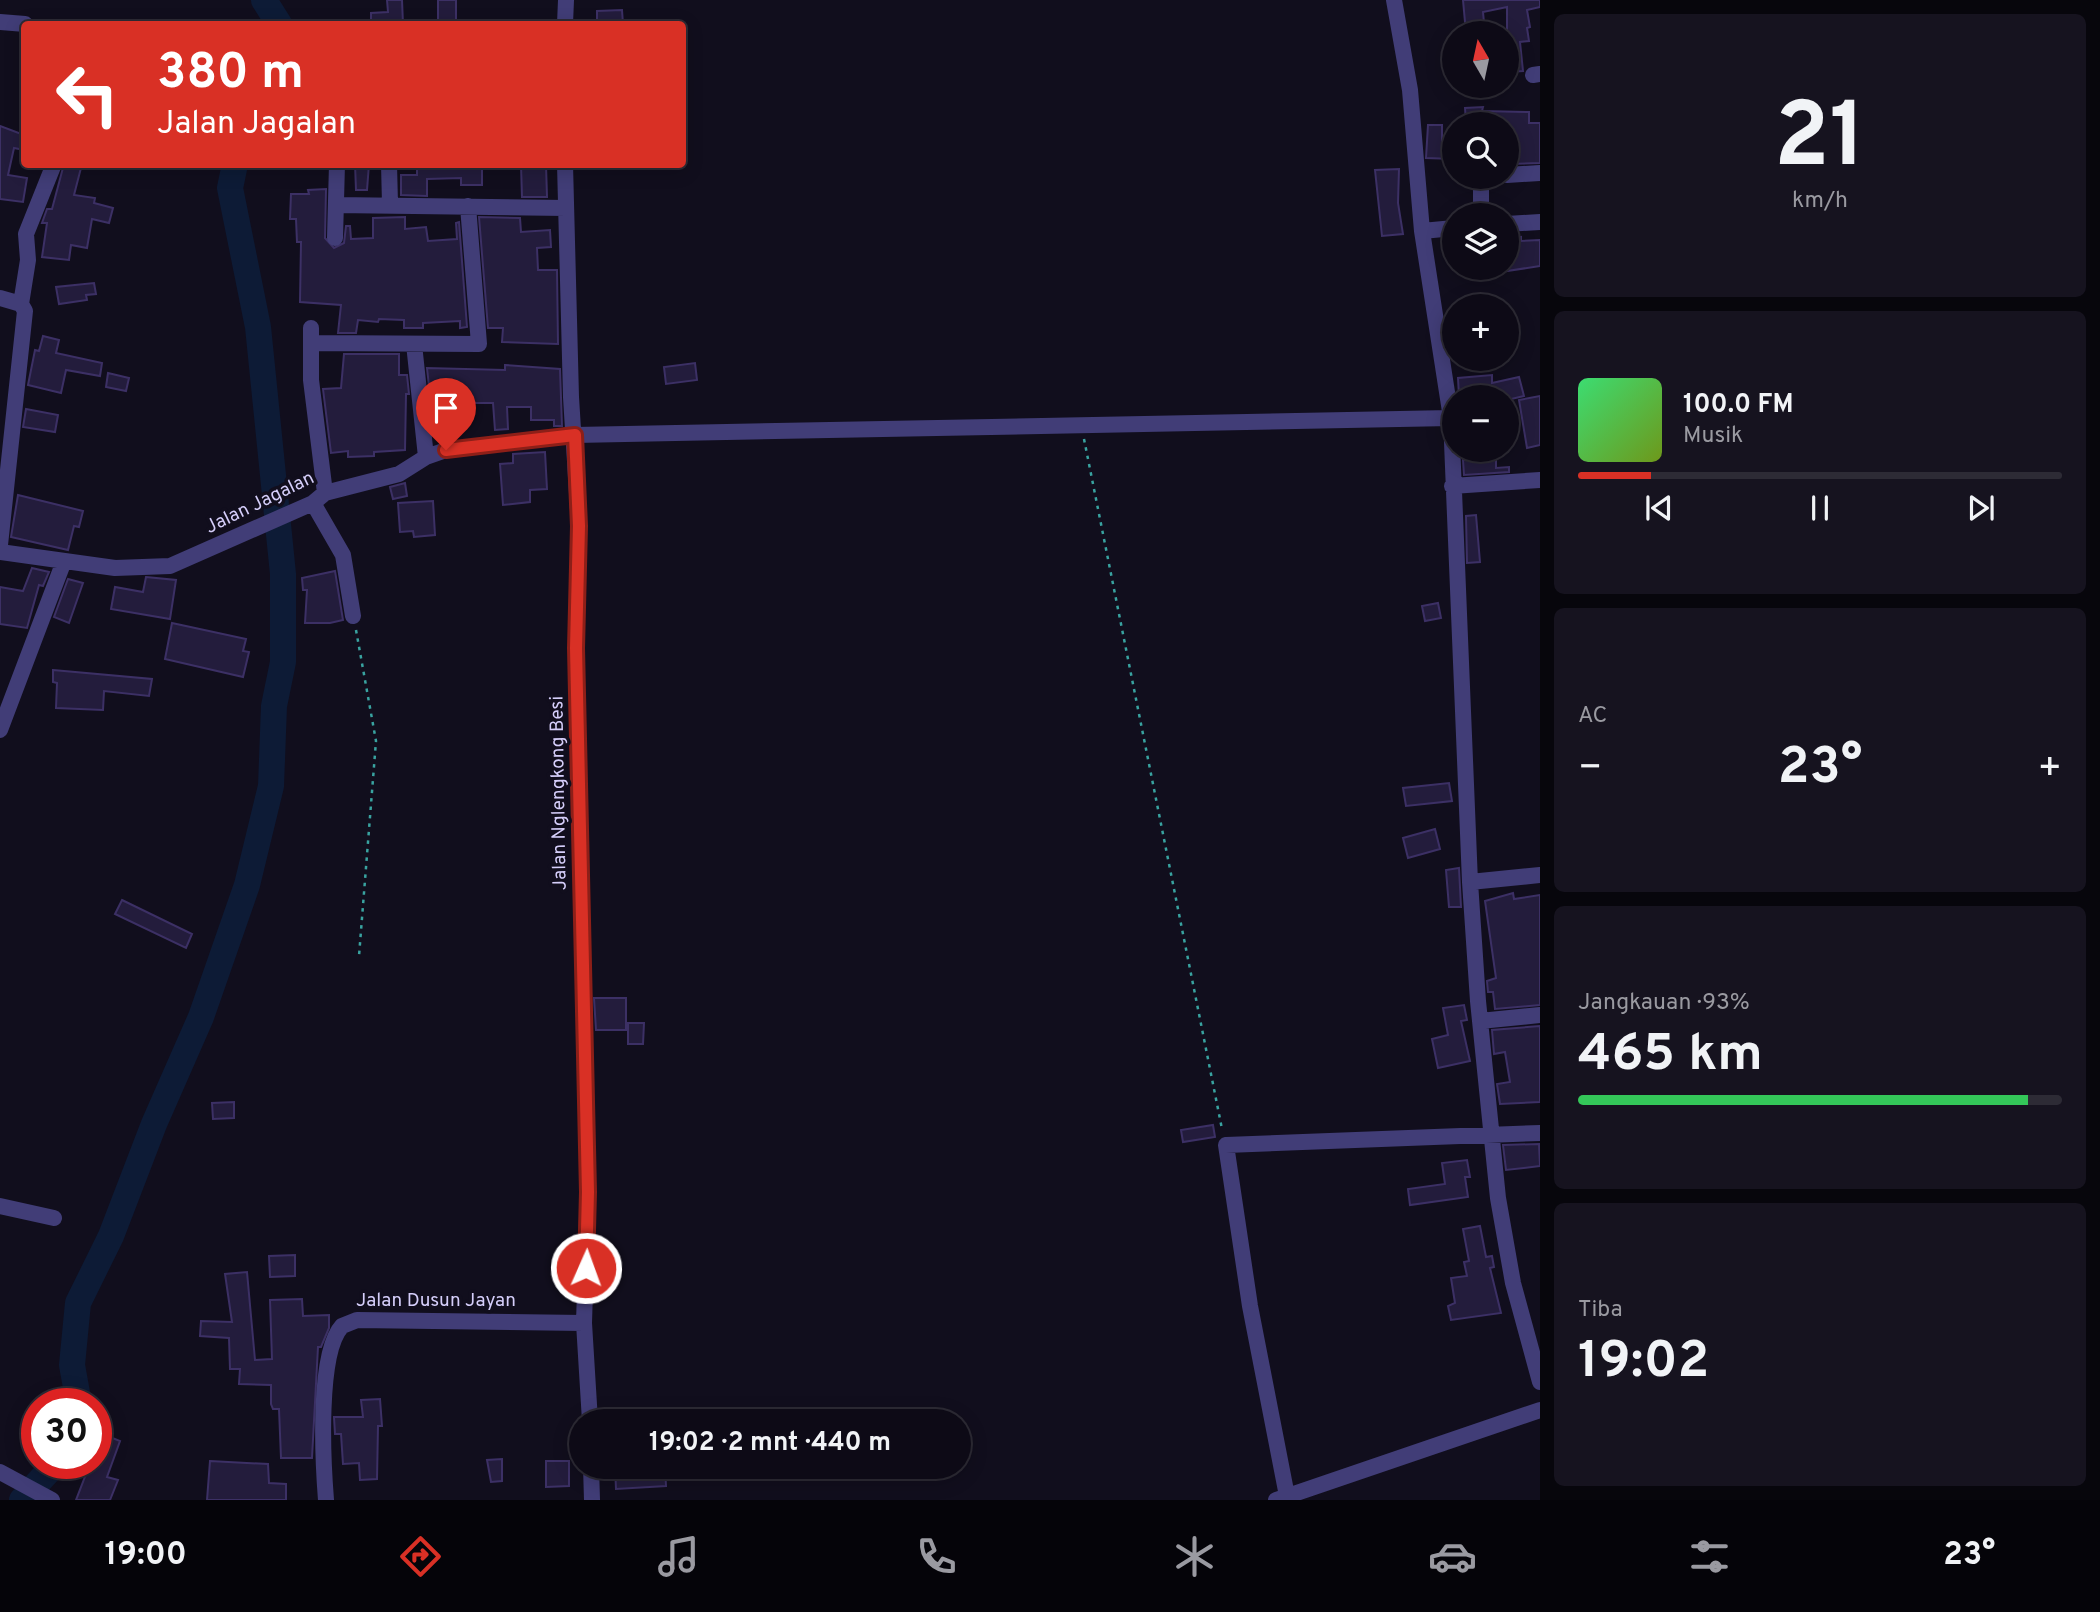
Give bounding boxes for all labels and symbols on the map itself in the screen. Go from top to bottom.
north arrow [1442,21,1519,98]
pin [416,378,476,450]
street label: Jalan Jagalan [202,466,318,540]
street label: Jalan Nglengkong Besi [545,696,573,890]
position arrow [549,1231,623,1305]
street label: Jalan Dusun Jayan [356,1289,516,1313]
speed limit sign: 30 [21,1388,112,1479]

